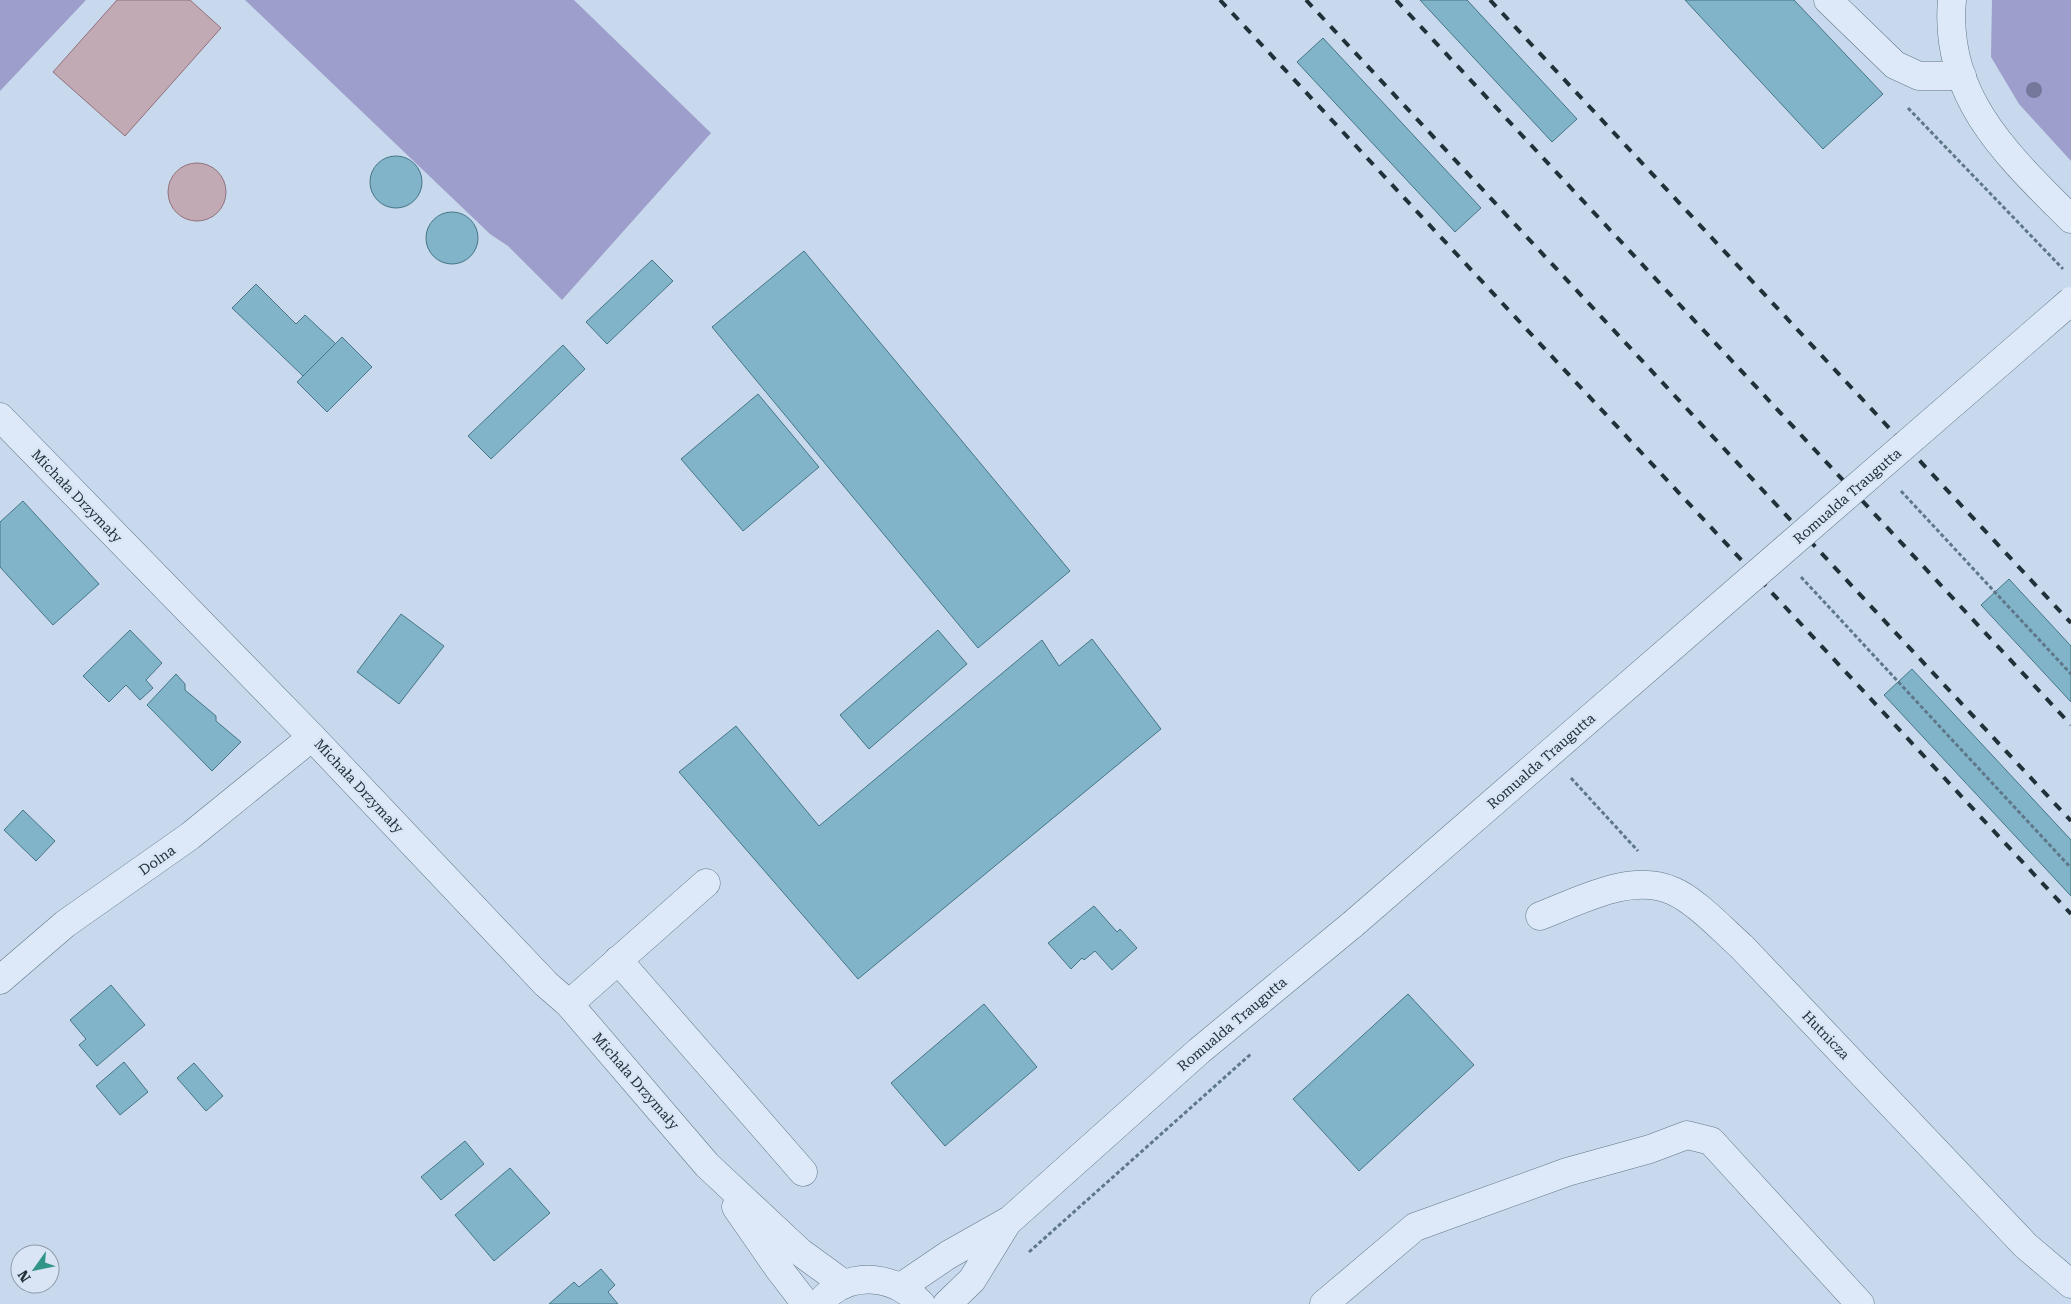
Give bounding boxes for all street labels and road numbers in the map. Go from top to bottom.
street label: Romualda Traugutta [1790,445,1904,547]
street label: Michała Drzymały [29,446,126,546]
street label: Romualda Traugutta [1484,710,1598,812]
street label: Michała Drzymały [311,736,407,837]
street label: Dolna [136,842,178,878]
street label: Romualda Traugutta [1174,973,1290,1074]
street label: Hutnicza [1799,1007,1853,1063]
street label: Michała Drzymały [590,1029,683,1133]

